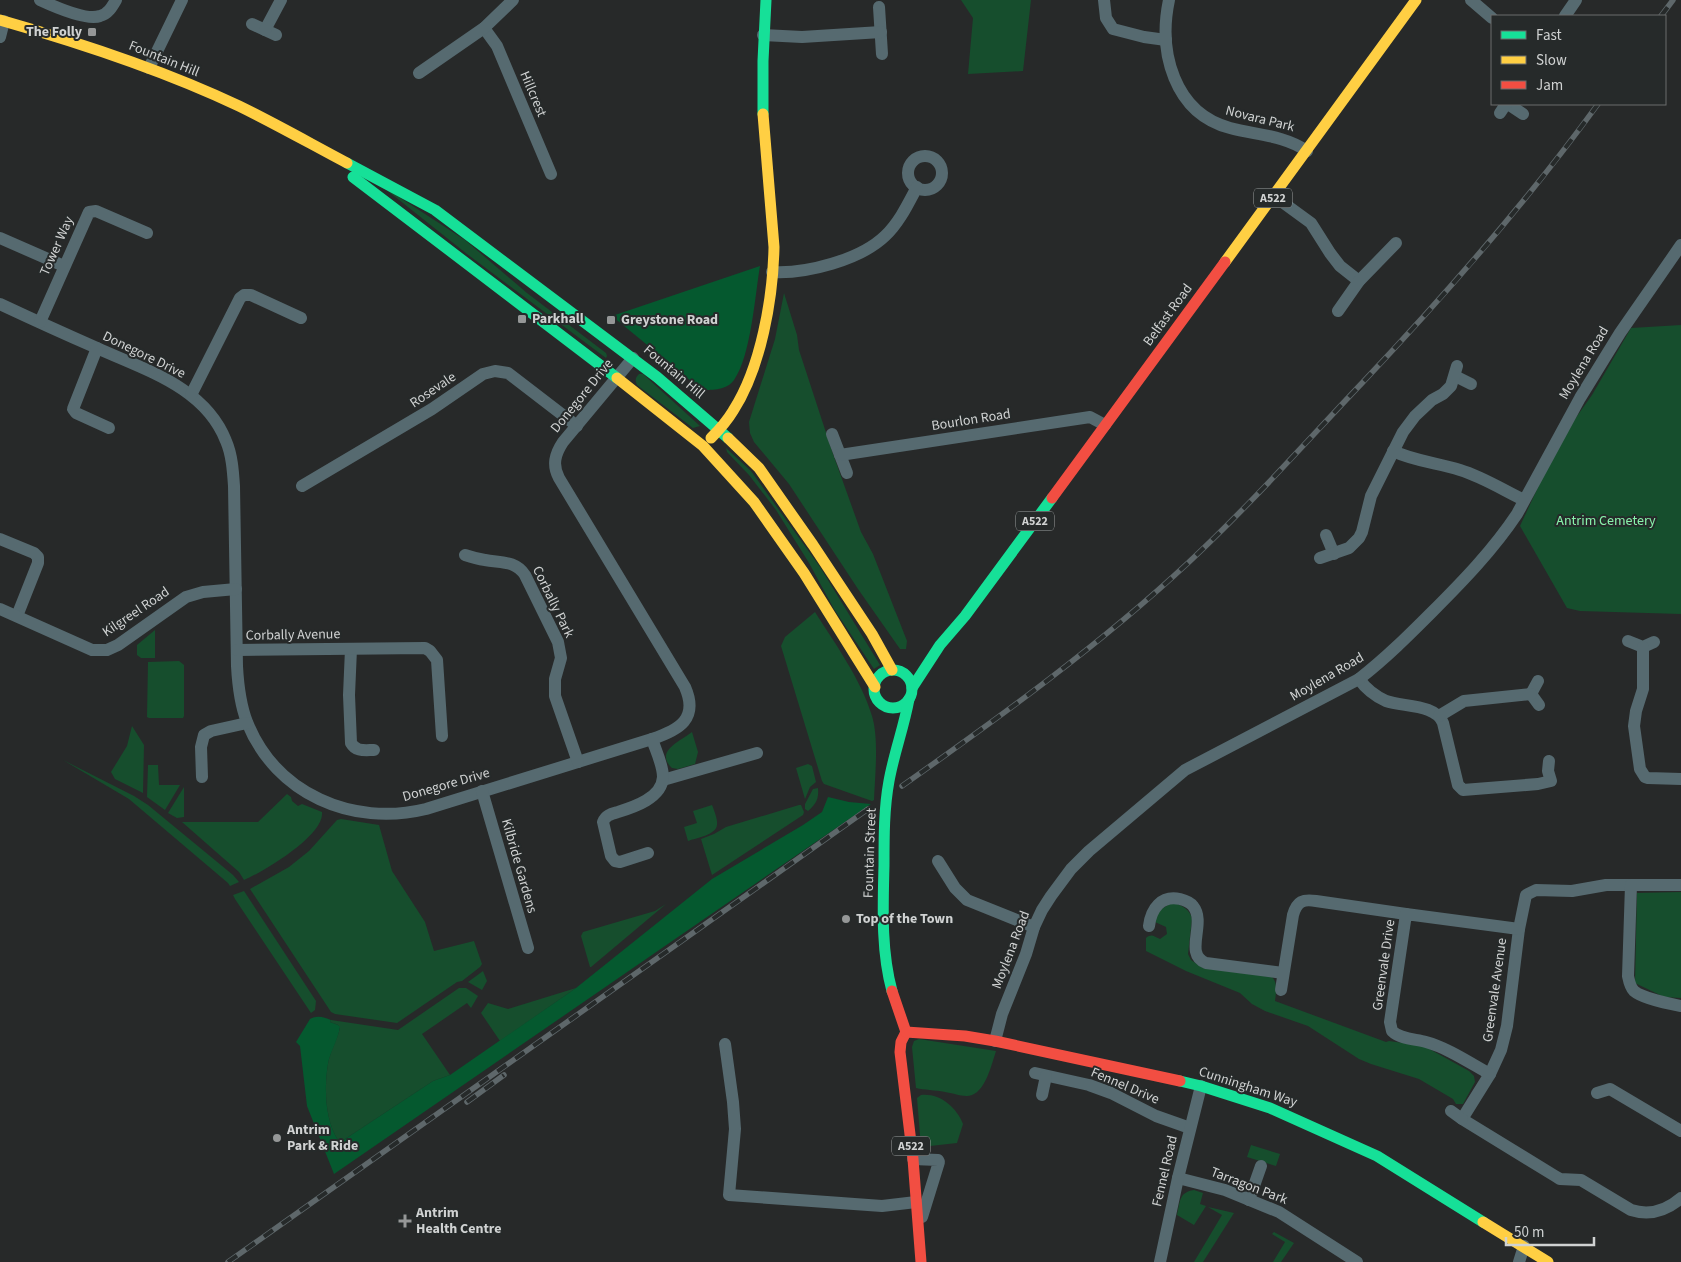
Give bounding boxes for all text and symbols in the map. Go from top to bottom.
legend [1491,15,1666,105]
place label: The Folly [26,22,83,42]
text: Fast [1536,25,1562,46]
marker: The Folly [86,26,98,38]
street label: Fountain Hill [126,36,203,82]
text: Slow [1536,50,1567,71]
street label: Hillcrest [514,68,552,120]
text: Jam [1536,75,1563,96]
street label: Novara Park [1223,101,1297,137]
road number: A522 [1254,188,1292,208]
street label: Tower Way [35,213,79,279]
street label: Belfast Road [1139,280,1197,350]
place label: Parkhall [532,309,584,329]
place label: Greystone Road [621,310,718,330]
marker: Parkhall [516,313,528,325]
marker: Greystone Road [605,314,617,326]
street label: Moylena Road [1554,323,1614,403]
street label: Donegore Drive [99,326,189,384]
street label: Fountain Hill [639,340,709,404]
street label: Donegore Drive [546,355,618,437]
street label: Rosevale [406,367,460,413]
street label: Bourlon Road [930,404,1012,436]
park label: Antrim Cemetery [1556,511,1656,531]
road number: A522 [1016,512,1054,530]
street label: Corbally Park [527,563,579,641]
street label: Kilgreel Road [98,582,174,642]
street label: Corbally Avenue [245,624,341,646]
street label: Moylena Road [1286,648,1368,706]
street label: Donegore Drive [400,763,492,807]
street label: Fountain Street [858,807,882,898]
street label: Kilbride Gardens [496,816,542,916]
street label: Moylena Road [987,908,1035,992]
place label: Top of the Town [856,909,953,929]
marker: Top of the Town [840,913,852,925]
street label: Greenvale Drive [1368,918,1400,1012]
street label: Greenvale Avenue [1478,937,1512,1043]
street label: Cunningham Way [1196,1062,1300,1112]
street label: Fennel Drive [1088,1063,1162,1109]
place label: Antrim Park & Ride [286,1120,358,1156]
marker: Antrim Park & Ride [271,1132,283,1144]
street label: Fennel Road [1147,1133,1183,1209]
road number: A522 [892,1136,930,1156]
street label: Tarragon Park [1208,1162,1290,1210]
place label: Antrim Health Centre [415,1203,502,1239]
marker: Antrim Health Centre [398,1214,412,1228]
scale bar [1506,1214,1594,1246]
text: 50 m [1514,1222,1544,1243]

